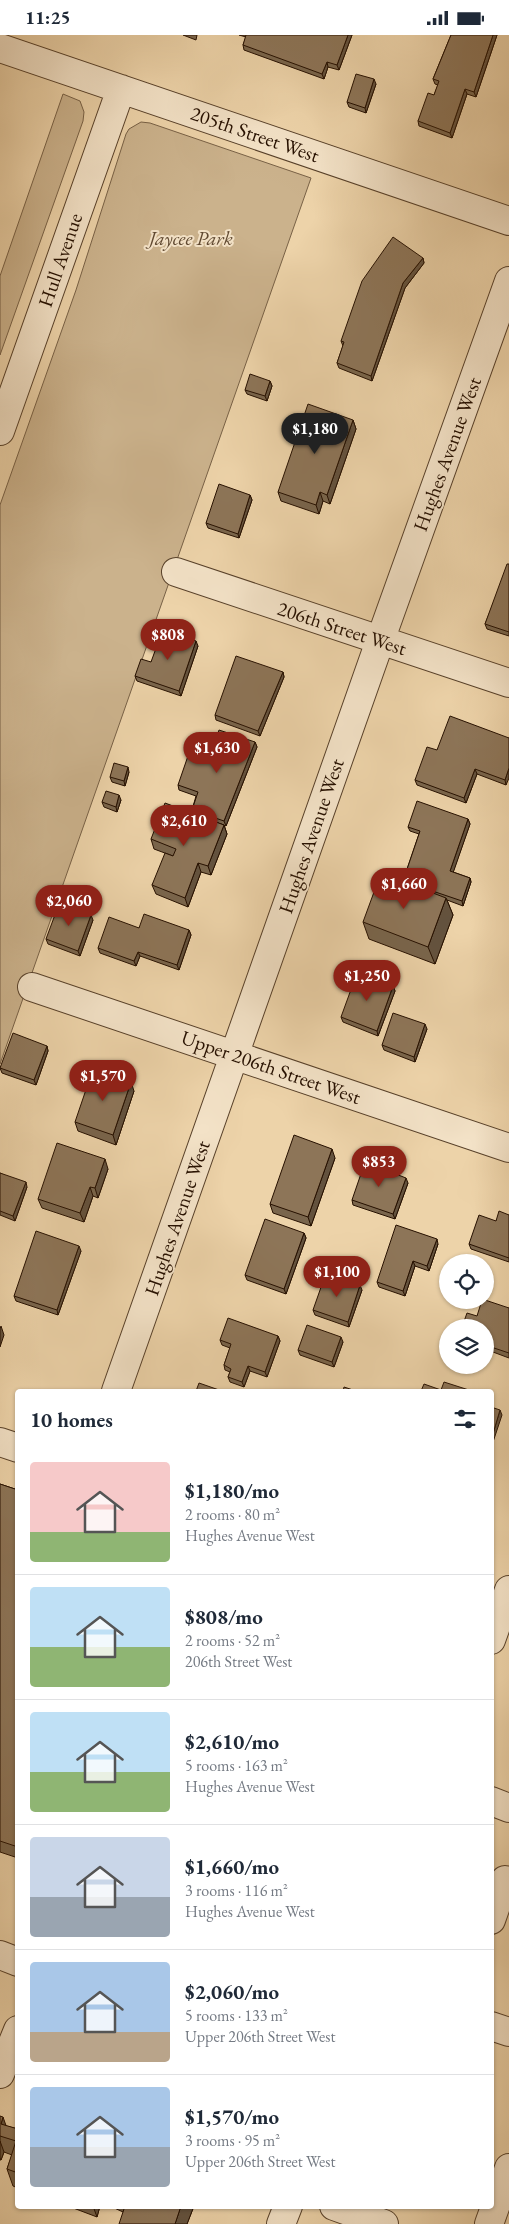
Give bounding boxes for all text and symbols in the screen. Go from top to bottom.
text: 11:25 [25,5,71,30]
street label: 205th Street West [187,100,323,168]
street label: Hull Avenue [32,209,88,310]
park label: Jaycee Park [145,225,233,251]
street label: Hughes Avenue West [407,373,487,535]
pin: $1,180 [274,413,356,455]
text: $1,180 [292,418,338,439]
street label: 206th Street West [274,595,411,661]
pin: $808 [138,619,198,661]
text: $808 [152,624,184,645]
pin: $1,630 [176,731,258,774]
text: $1,630 [194,737,240,758]
street label: Hughes Avenue West [272,754,350,917]
pin: $2,610 [143,805,225,847]
text: $2,610 [161,810,207,831]
pin: $1,660 [363,867,445,910]
text: $1,660 [381,873,427,894]
pin: $2,060 [28,885,110,927]
text: $2,060 [46,890,92,911]
pin: $1,250 [326,959,408,1002]
text: $1,250 [344,965,390,986]
street label: Upper 206th Street West [178,1024,365,1110]
pin: $1,570 [62,1059,144,1102]
text: $1,570 [80,1065,126,1086]
street label: Hughes Avenue West [138,1136,216,1299]
pin: $853 [349,1145,409,1188]
text: $853 [363,1151,395,1172]
map controls [439,1254,494,1374]
button: locate [439,1254,494,1309]
pin: $1,100 [296,1255,378,1298]
text: $1,100 [314,1261,360,1282]
button: layers [439,1319,494,1374]
icon: filters [451,1405,479,1433]
text: 10 homes [30,1406,113,1433]
text: $1,180/mo [185,1477,279,1504]
icon: home [70,1482,130,1542]
text: 2 rooms · 80 m² [185,1504,280,1525]
text: Hughes Avenue West [185,1525,315,1546]
text: $808/mo [185,1603,263,1630]
icon: home [70,1607,130,1667]
text: 2 rooms · 52 m² [185,1630,280,1651]
text: 206th Street West [185,1651,292,1672]
text: $2,610/mo [185,1728,279,1755]
icon: home [70,1732,130,1792]
text: 5 rooms · 163 m² [185,1755,288,1776]
text: Hughes Avenue West [185,1776,315,1797]
text: $1,660/mo [185,1853,279,1880]
icon: home [70,1857,130,1917]
text: 3 rooms · 116 m² [185,1880,288,1901]
text: Hughes Avenue West [185,1901,315,1922]
text: $2,060/mo [185,1978,279,2005]
icon: home [70,1982,130,2042]
text: 5 rooms · 133 m² [185,2005,288,2026]
text: Upper 206th Street West [185,2026,336,2047]
text: $1,570/mo [185,2103,279,2130]
icon: home [70,2107,130,2167]
text: 3 rooms · 95 m² [185,2130,280,2151]
text: Upper 206th Street West [185,2151,336,2172]

